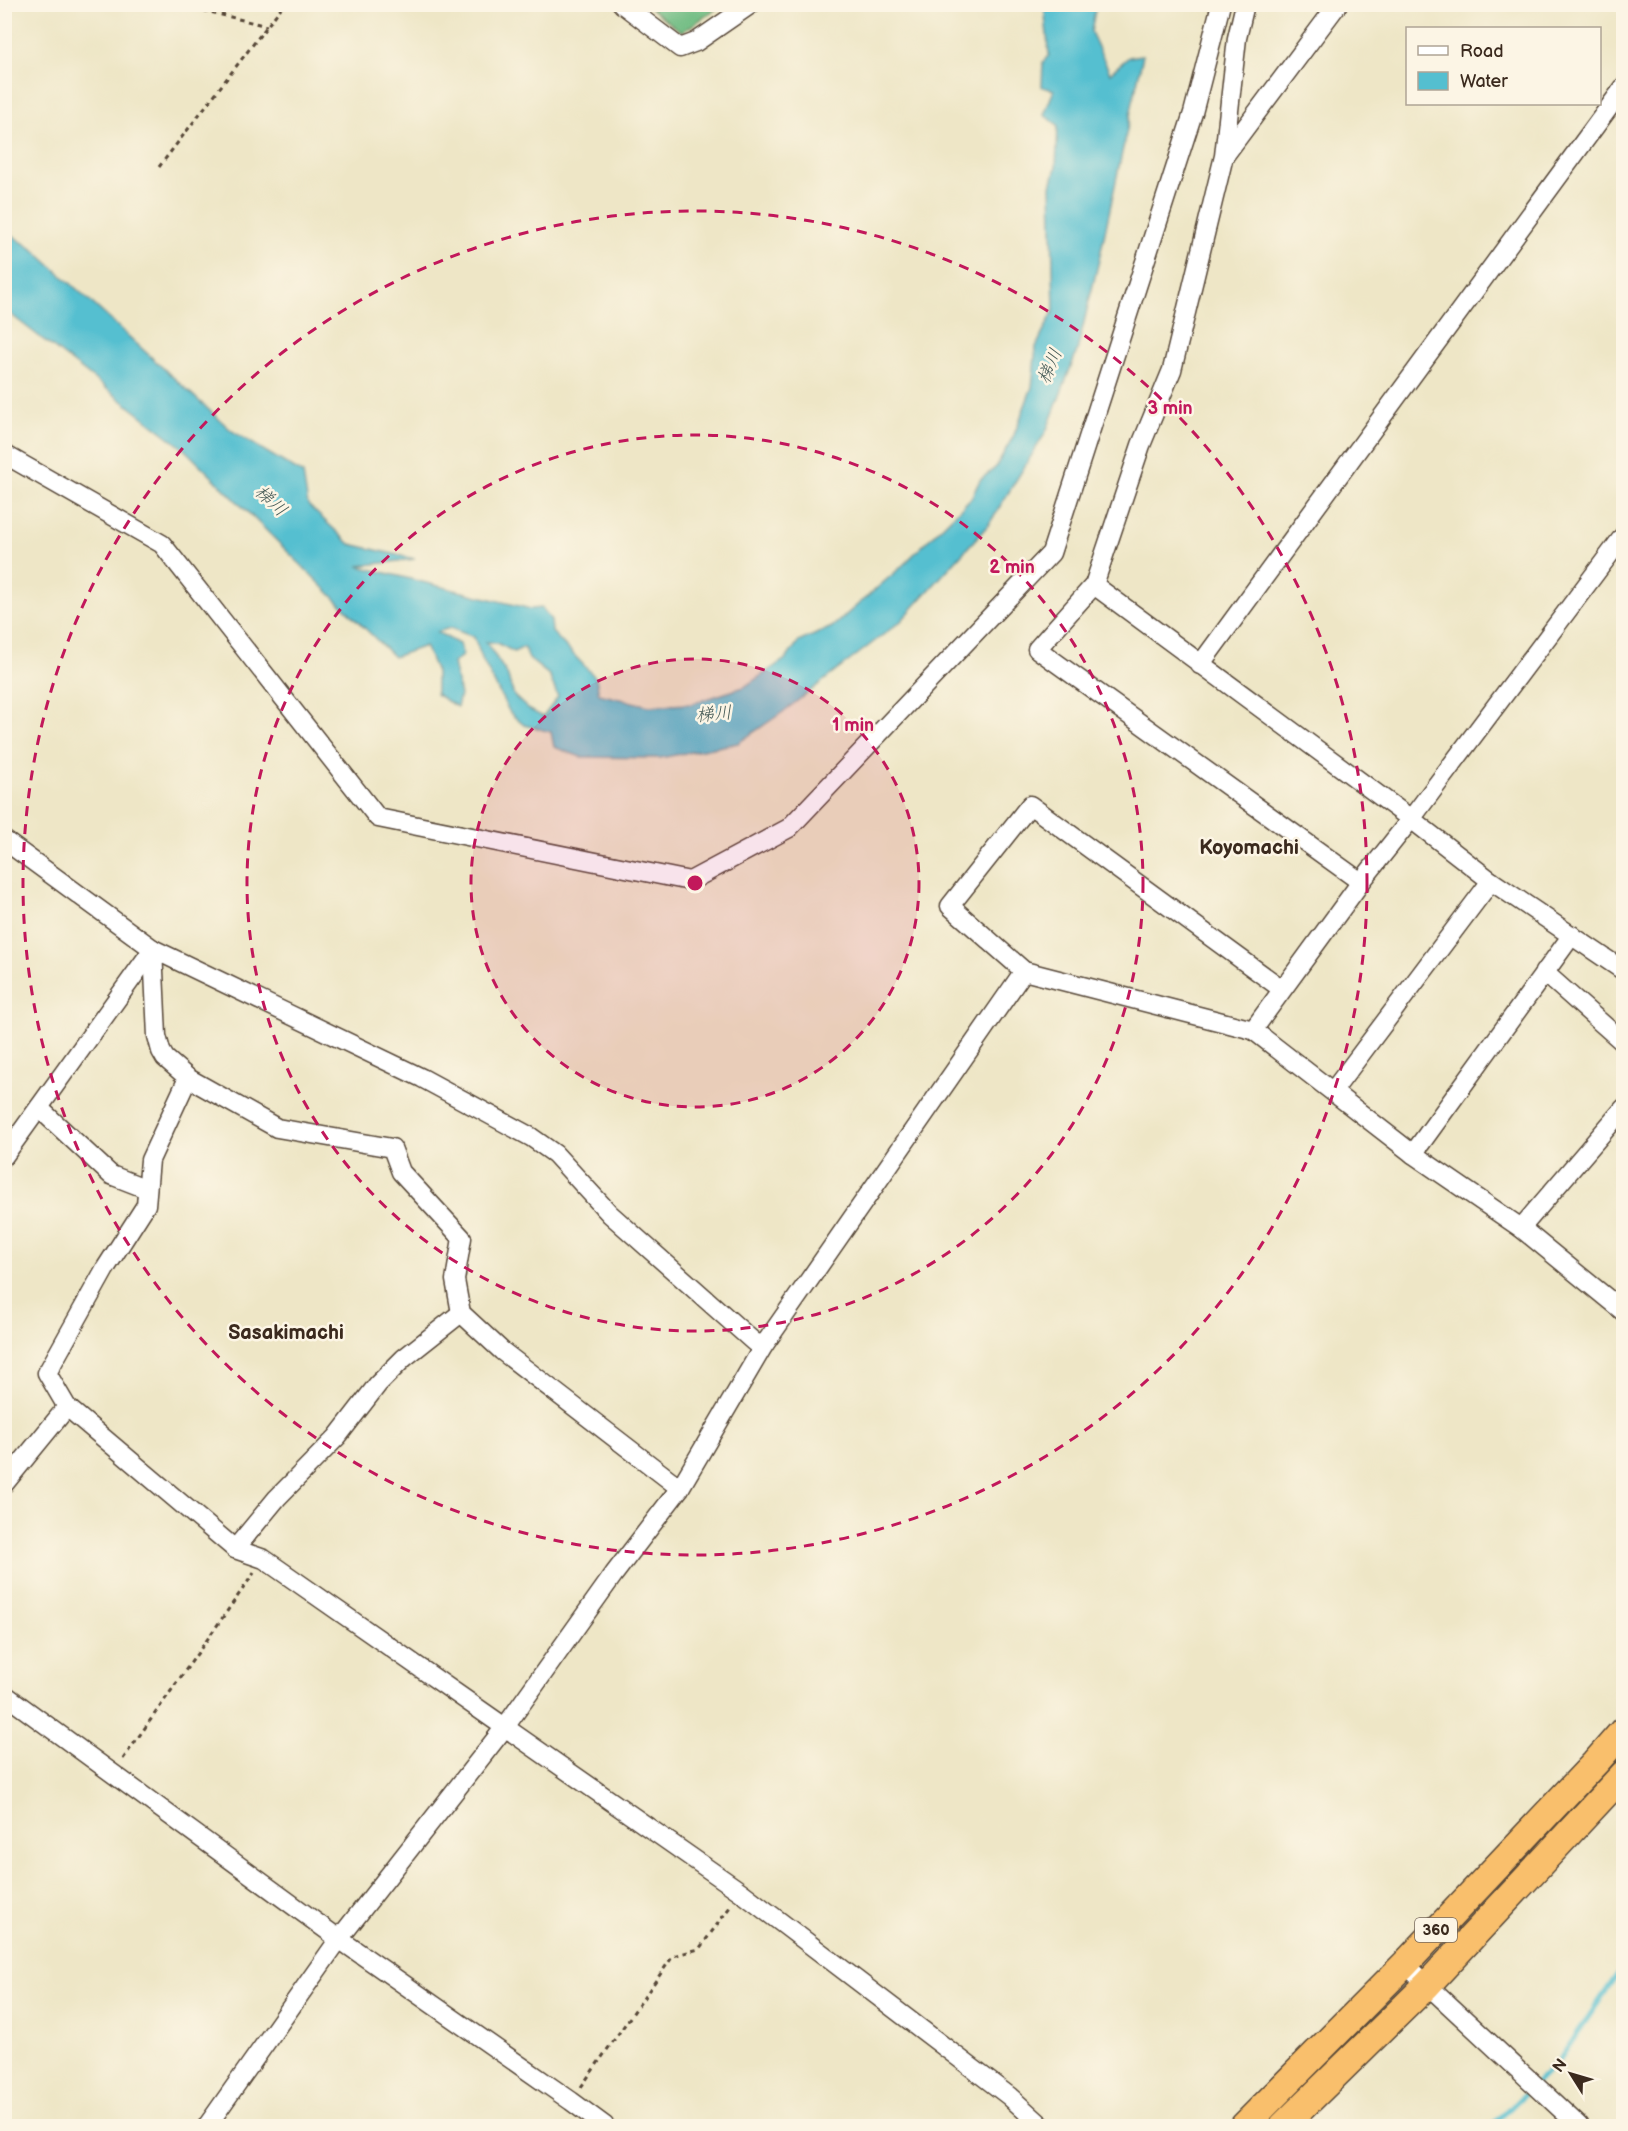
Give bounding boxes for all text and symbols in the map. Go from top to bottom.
legend [1406,27,1601,105]
text: Road [1460,41,1504,62]
text: Water [1460,71,1508,92]
water label: 梯川 [1033,345,1067,387]
text: 3 min [1147,398,1193,419]
water label: 梯川 [251,481,291,521]
text: 2 min [989,557,1035,578]
water label: 梯川 [695,702,733,726]
text: 1 min [832,715,874,736]
district label: Koyomachi [1199,836,1299,860]
centre of rings [685,873,705,893]
district label: Sasakimachi [228,1321,344,1345]
road number: 360 [1415,1918,1457,1942]
north arrow [1541,2044,1601,2104]
text: N [1549,2055,1571,2076]

